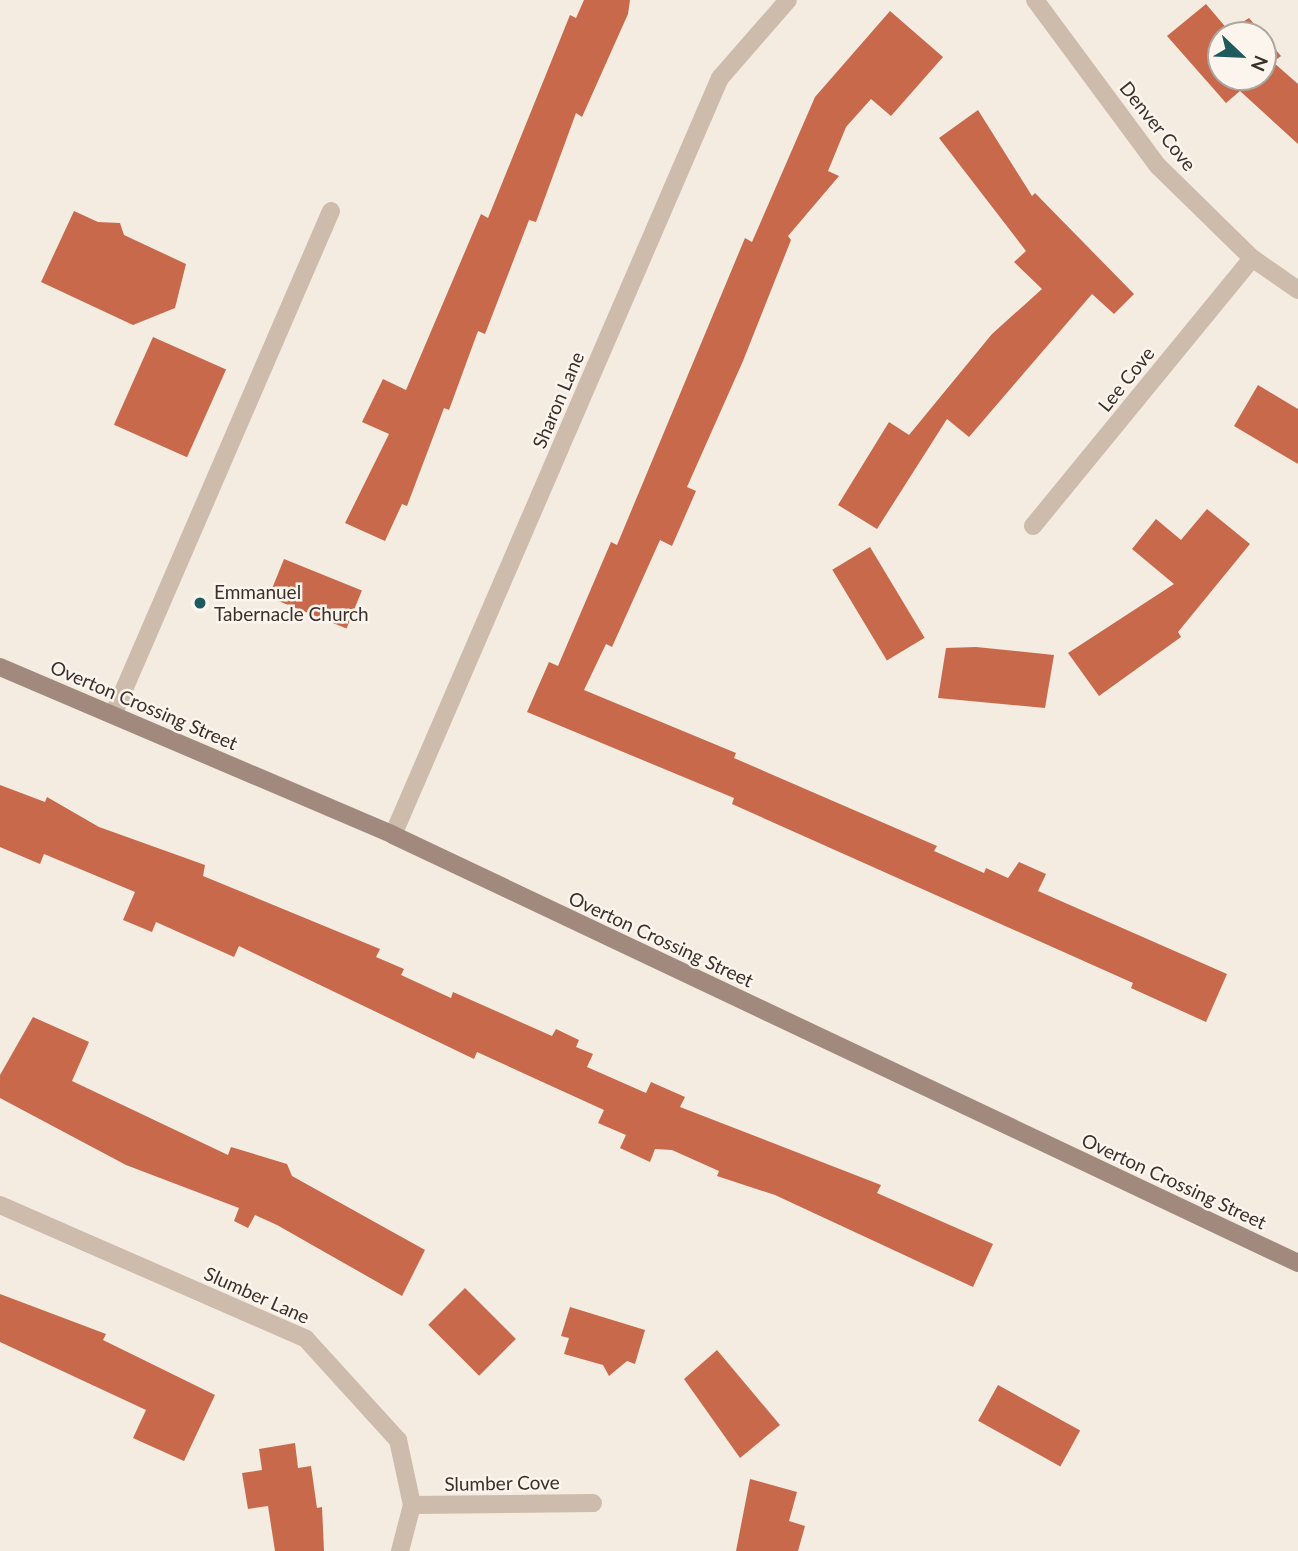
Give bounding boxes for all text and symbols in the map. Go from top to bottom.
north arrow [1207,21,1277,91]
text: N [1247,52,1273,75]
street label: Denver Cove [1115,77,1201,175]
street label: Lee Cove [1093,342,1159,416]
street label: Sharon Lane [527,348,589,452]
place label: Emmanuel Tabernacle Church [214,581,369,625]
marker: Emmanuel Tabernacle Church [192,595,208,611]
street label: Overton Crossing Street [47,655,241,755]
street label: Overton Crossing Street [565,886,757,992]
street label: Overton Crossing Street [1078,1128,1270,1234]
street label: Slumber Lane [201,1262,313,1328]
street label: Slumber Cove [444,1471,560,1495]

